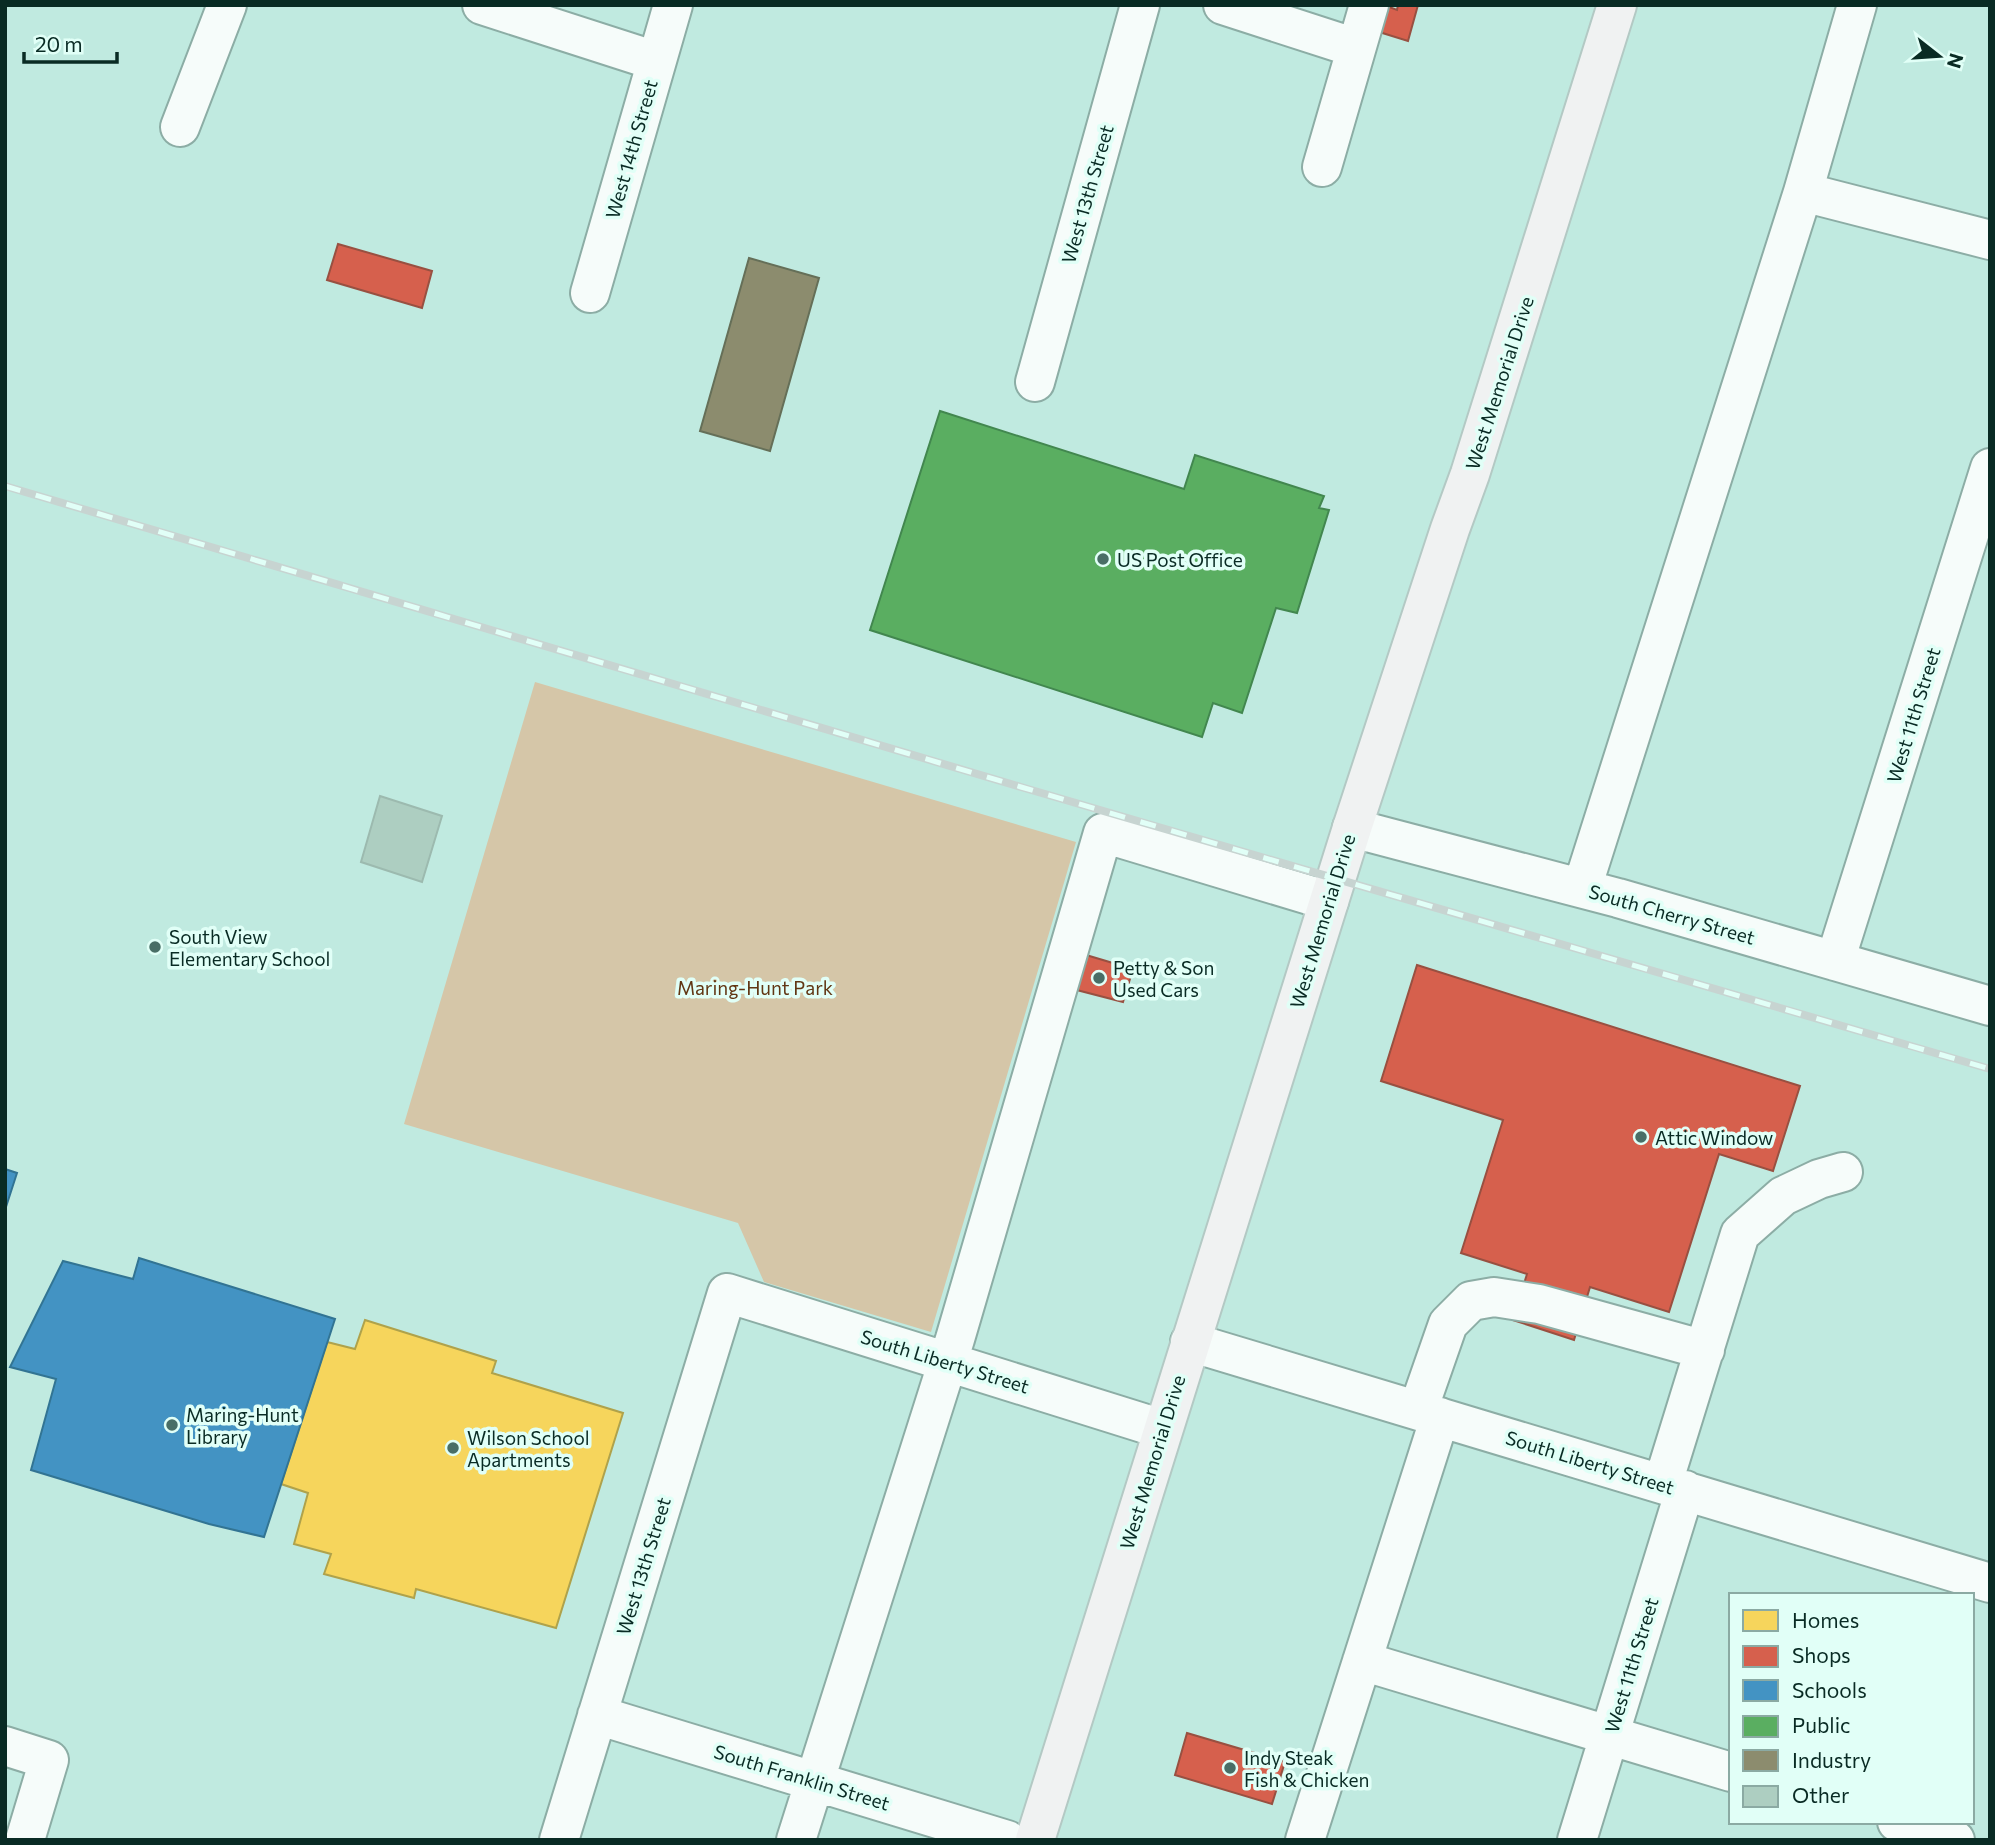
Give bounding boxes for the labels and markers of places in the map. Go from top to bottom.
place label: US Post Office [1117,548,1243,571]
marker: US Post Office [1095,551,1111,567]
place label: South View Elementary School [169,925,330,970]
marker: South View Elementary School [147,939,163,955]
place label: Petty & Son Used Cars [1113,956,1215,1001]
marker: Petty & Son Used Cars [1091,970,1107,986]
place label: Attic Window [1655,1126,1773,1149]
marker: Attic Window [1633,1129,1649,1145]
place label: Maring-Hunt Library [186,1403,299,1448]
marker: Maring-Hunt Library [164,1417,180,1433]
place label: Wilson School Apartments [467,1426,590,1471]
marker: Wilson School Apartments [445,1440,461,1456]
place label: Indy Steak Fish & Chicken [1244,1746,1370,1791]
marker: Indy Steak Fish & Chicken [1222,1760,1238,1776]

